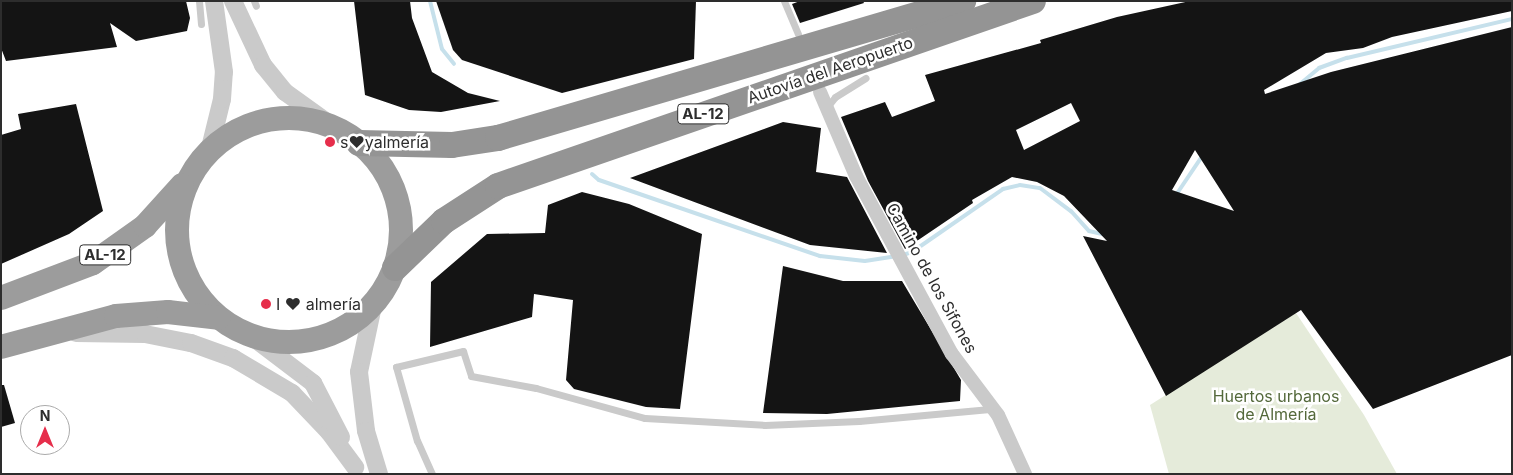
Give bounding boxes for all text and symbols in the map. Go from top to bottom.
street label: Autovía del Aeropuerto [745,33,915,107]
road number: AL-12 [677,102,729,126]
place label: s♥yalmería [340,132,429,152]
marker: s♥yalmería [324,136,336,148]
street label: Camino de los Sifones [883,200,981,356]
road number: AL-12 [79,242,131,268]
place label: I ♥ almería [276,294,361,314]
marker: I ♥ almería [260,298,272,310]
park label: Huertos urbanos de Almería [1213,386,1339,424]
north arrow [20,405,70,455]
text: N [40,407,50,424]

